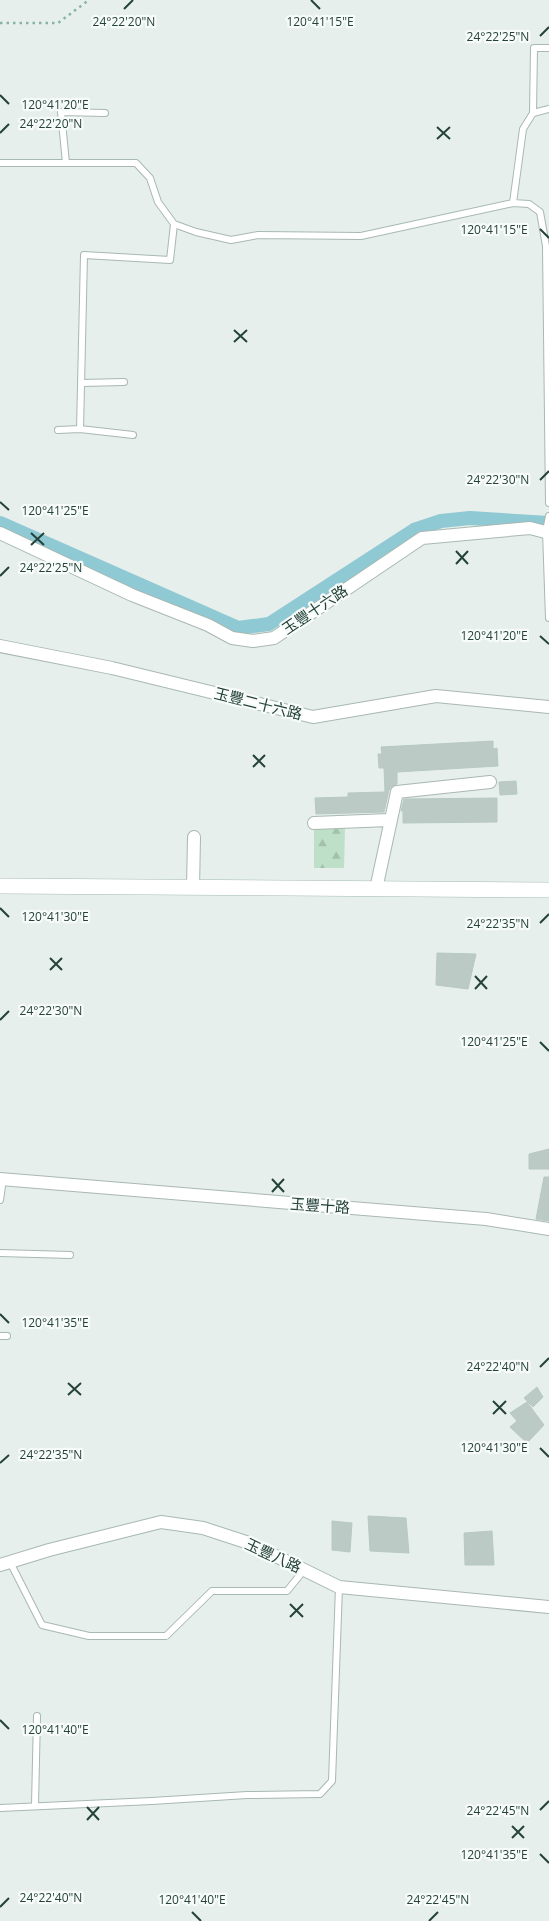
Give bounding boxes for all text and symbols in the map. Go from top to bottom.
text: 24°22'20"N [93,13,155,30]
text: 120°41'15"E [286,13,354,30]
text: 24°22'25"N [467,28,529,45]
text: 120°41'20"E [21,96,89,113]
text: 24°22'20"N [20,115,82,132]
text: 120°41'15"E [460,221,528,238]
text: 24°22'30"N [467,471,529,488]
text: 120°41'25"E [21,502,89,519]
text: 24°22'25"N [20,559,82,576]
street label: 玉豐十六路 [278,580,351,638]
text: 120°41'20"E [460,627,528,644]
street label: 玉豐二十六路 [212,682,304,724]
text: 120°41'30"E [21,908,89,925]
text: 24°22'35"N [467,915,529,932]
text: 24°22'30"N [20,1002,82,1019]
text: 120°41'25"E [460,1033,528,1050]
street label: 玉豐十路 [289,1193,351,1217]
text: 120°41'35"E [21,1314,89,1331]
text: 24°22'40"N [467,1358,529,1375]
text: 120°41'30"E [460,1439,528,1456]
text: 24°22'35"N [20,1446,82,1463]
street label: 玉豐八路 [242,1533,305,1577]
text: 120°41'40"E [21,1721,89,1738]
text: 24°22'45"N [467,1802,529,1819]
text: 120°41'35"E [460,1846,528,1863]
text: 24°22'40"N [20,1889,82,1906]
text: 120°41'40"E [158,1891,226,1908]
text: 24°22'45"N [407,1891,469,1908]

